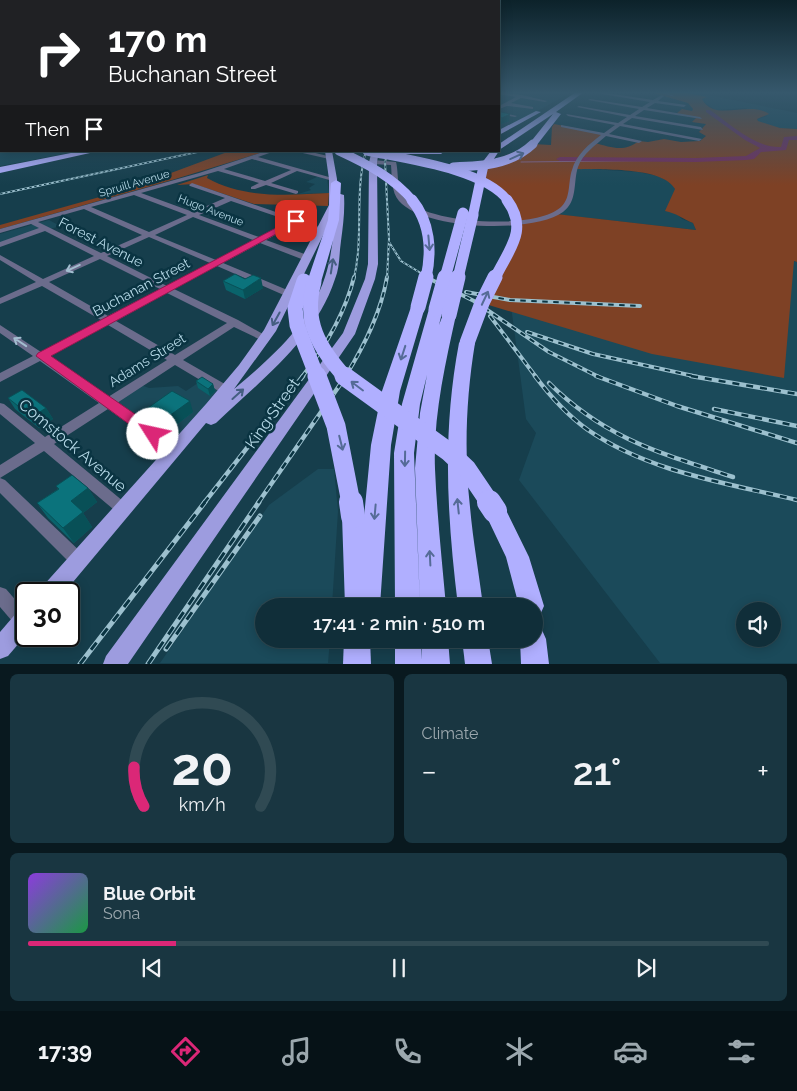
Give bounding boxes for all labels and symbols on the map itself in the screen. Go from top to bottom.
one-way arrow [509,150,524,160]
street label: Spruill Avenue [97,167,172,200]
street label: Hugo Avenue [176,192,246,229]
pin [275,200,317,242]
street label: Forest Avenue [56,214,146,270]
one-way arrow [424,235,433,251]
street label: Buchanan Street [90,255,192,319]
one-way arrow [328,258,338,274]
one-way arrow [66,264,81,274]
one-way arrow [480,291,490,306]
one-way arrow [271,312,281,326]
street label: Adams Street [106,330,189,390]
one-way arrow [14,337,28,347]
one-way arrow [398,345,407,360]
street label: King Street [241,374,304,452]
one-way arrow [350,381,364,391]
one-way arrow [231,388,244,400]
street label: Comstock Avenue [15,395,130,496]
position arrow [126,407,178,459]
one-way arrow [336,434,346,450]
one-way arrow [400,451,409,467]
one-way arrow [453,498,463,514]
one-way arrow [370,504,379,520]
one-way arrow [426,550,435,566]
speed limit sign: 30 [15,582,80,647]

